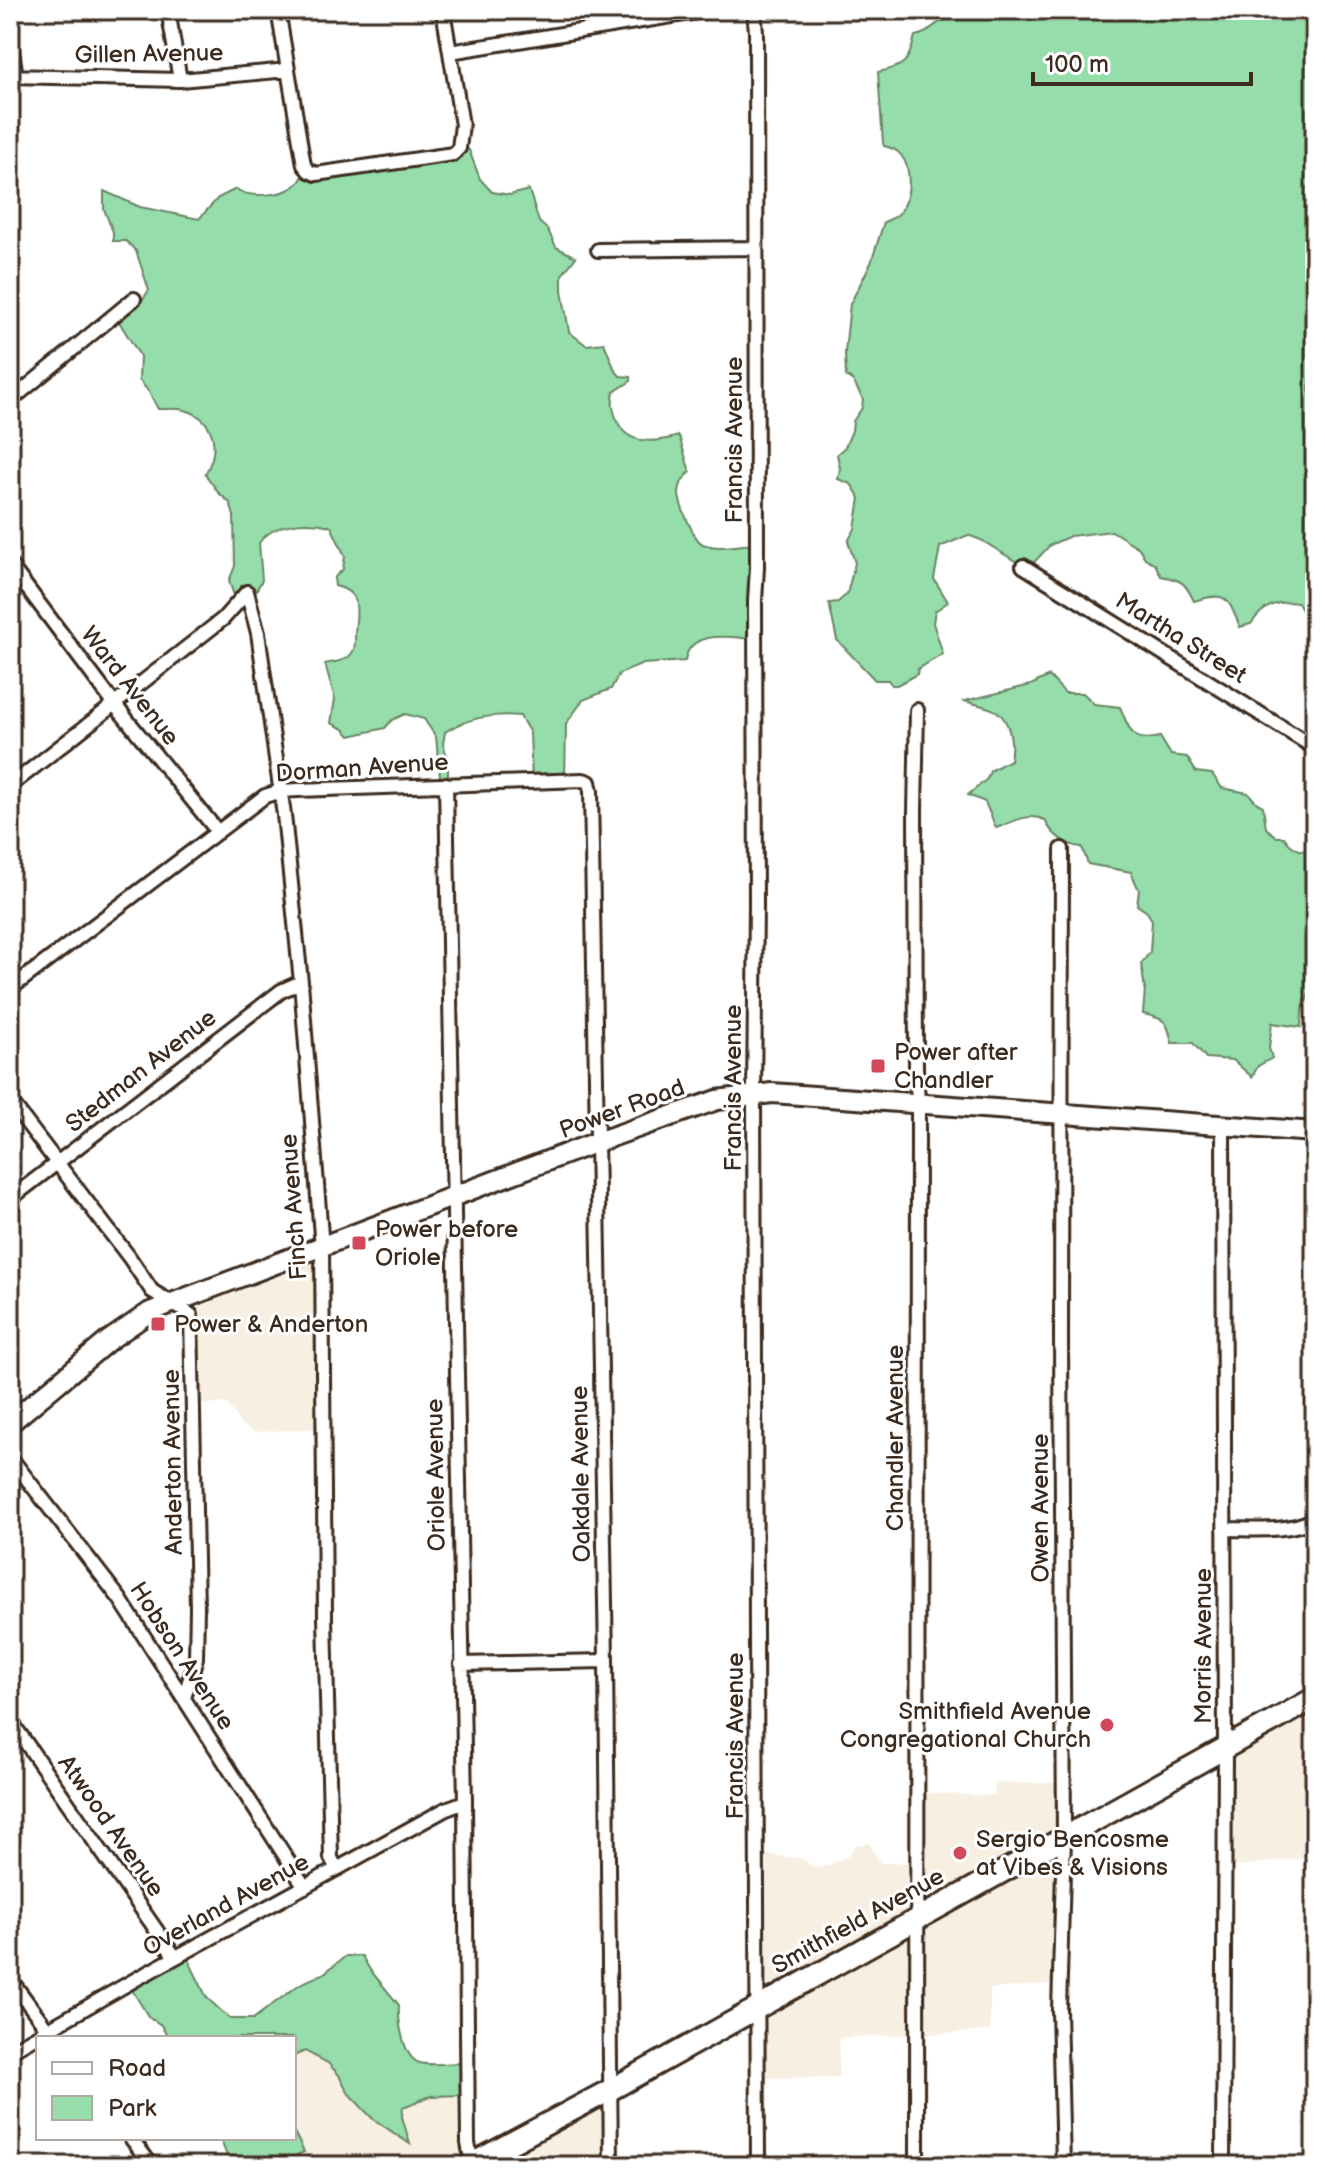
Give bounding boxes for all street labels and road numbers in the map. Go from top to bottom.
street label: Gillen Avenue [74,38,224,70]
street label: Francis Avenue [720,357,749,523]
street label: Martha Street [1110,586,1253,690]
street label: Ward Avenue [75,621,185,751]
street label: Dorman Avenue [274,747,450,789]
street label: Stedman Avenue [60,1003,222,1139]
street label: Francis Avenue [719,1005,748,1171]
street label: Power Road [556,1073,688,1145]
street label: Finch Avenue [274,1133,314,1281]
street label: Chandler Avenue [881,1345,910,1531]
street label: Anderton Avenue [157,1369,189,1555]
street label: Oakdale Avenue [565,1385,597,1563]
street label: Oriole Avenue [420,1398,452,1552]
street label: Owen Avenue [1026,1433,1055,1583]
street label: Morris Avenue [1189,1568,1218,1724]
street label: Hobson Avenue [123,1576,241,1736]
street label: Francis Avenue [721,1653,750,1819]
street label: Atwood Avenue [52,1750,170,1902]
street label: Overland Avenue [138,1847,314,1963]
street label: Smithfield Avenue [767,1862,949,1980]

